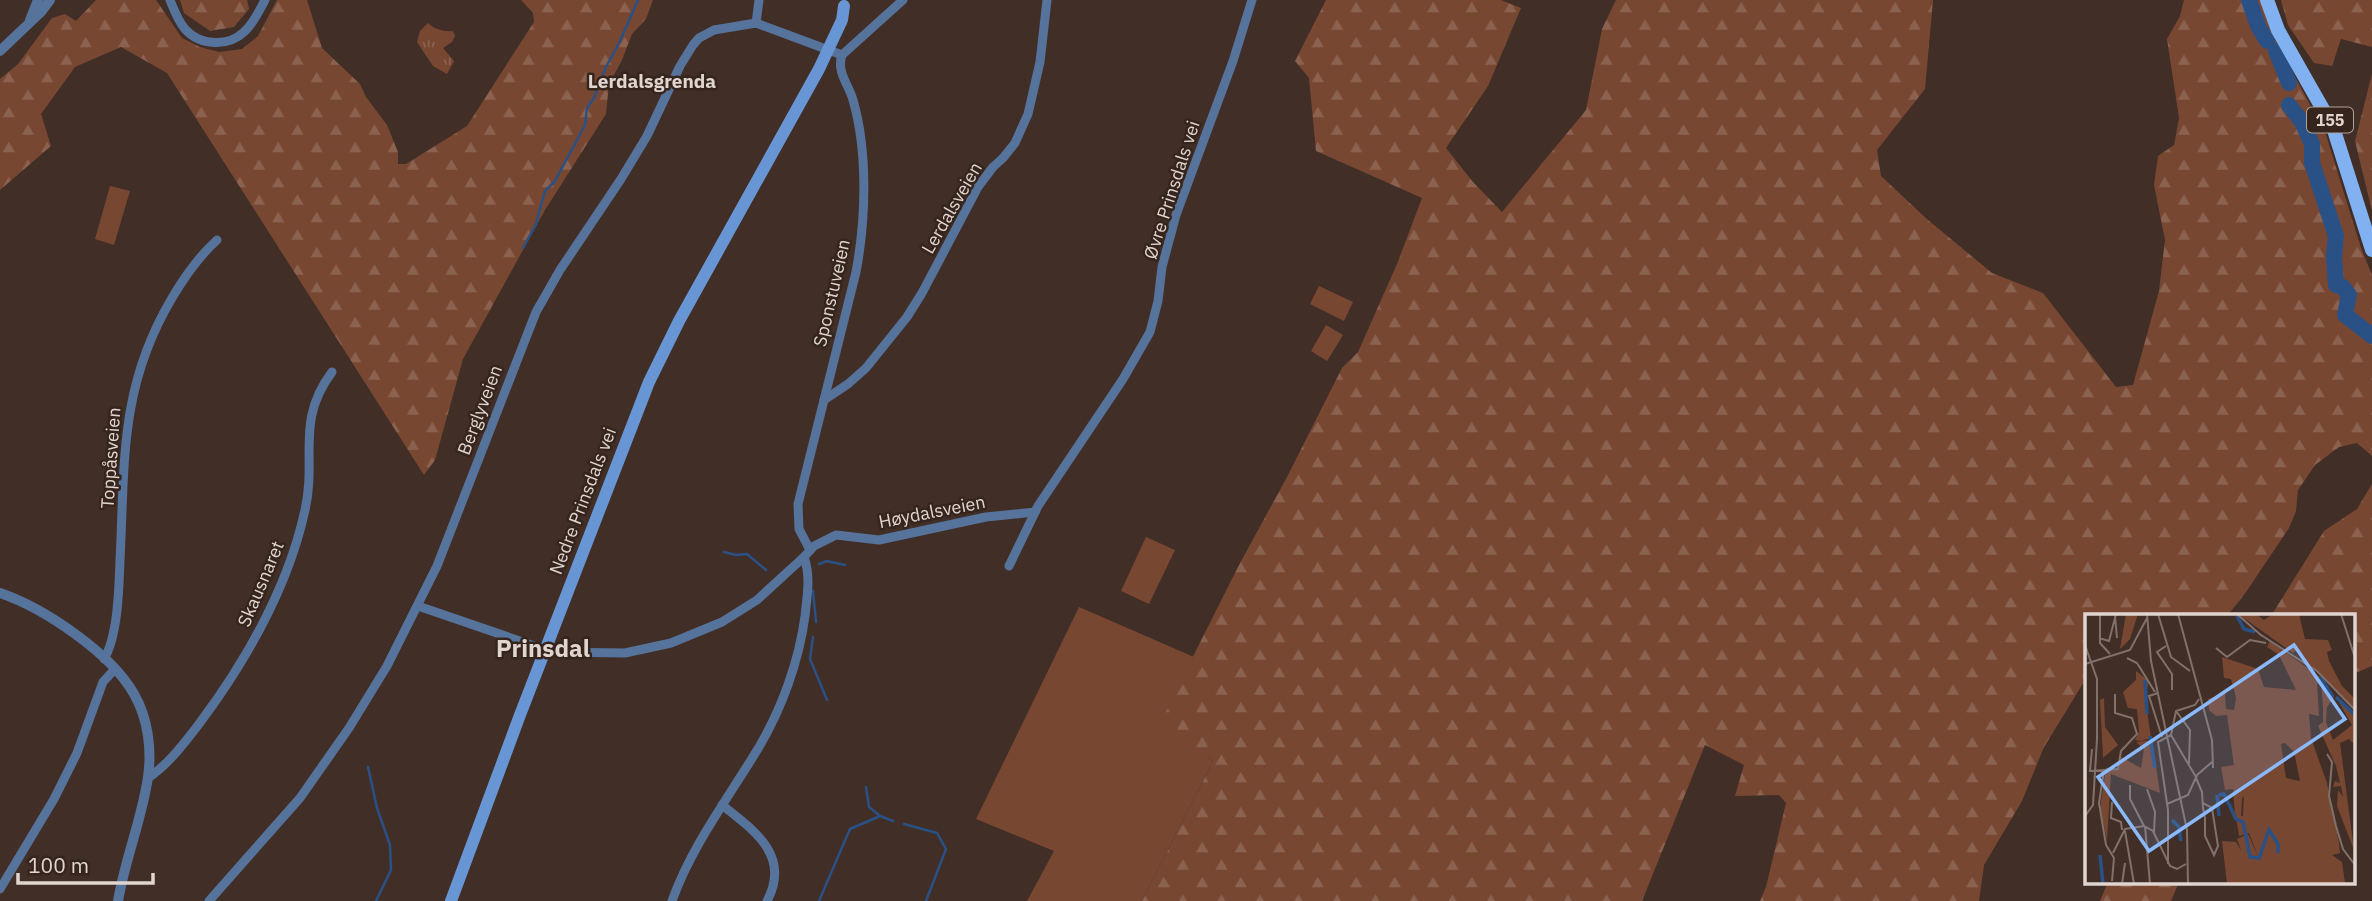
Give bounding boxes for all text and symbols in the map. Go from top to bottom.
district label: Lerdalsgrenda [588,69,716,93]
road number: 155 [2307,108,2353,132]
street label: Øvre Prinsdals vei [1138,118,1205,262]
street label: Lerdalsveien [916,158,987,258]
street label: Sponstuveien [808,237,855,349]
street label: Berglyveien [452,362,507,458]
street label: Toppåsveien [95,407,126,509]
street label: Nedre Prinsdals vei [544,424,621,578]
street label: Høydalsveien [876,490,987,533]
street label: Skausnaret [232,537,289,630]
inset map [2085,614,2354,884]
district label: Prinsdal [496,632,590,664]
scale bar [18,842,152,886]
text: 100 m [28,851,89,879]

